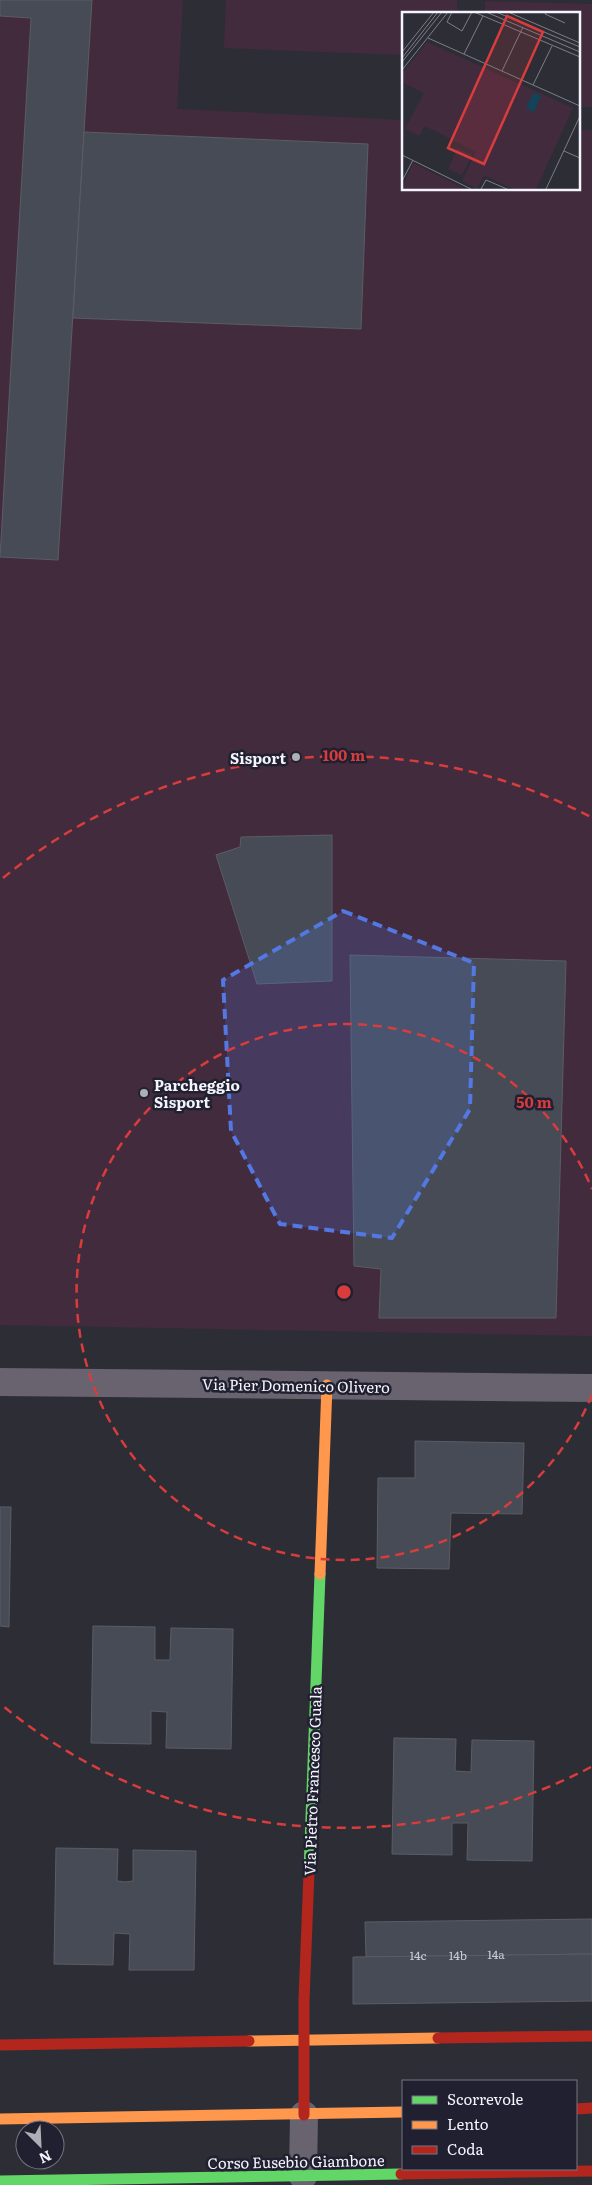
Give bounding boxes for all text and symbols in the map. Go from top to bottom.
inset map [402,12,580,190]
text: 100 m [323,743,365,766]
place label: Sisport [230,746,286,769]
marker: Sisport [290,751,302,763]
place label: Parcheggio Sisport [154,1073,240,1113]
marker: Parcheggio Sisport [138,1087,150,1099]
text: 50 m [516,1090,552,1113]
centre of rings [335,1283,353,1301]
street label: Via Pier Domenico Olivero [202,1372,390,1398]
street label: Via Pietro Francesco Guala [297,1685,327,1876]
house number: 14a [487,1945,505,1963]
house number: 14c [409,1946,427,1964]
house number: 14b [449,1946,467,1964]
legend [402,2080,577,2170]
text: Scorrevole [447,2087,524,2110]
text: Lento [447,2112,489,2135]
north arrow [15,2120,65,2170]
text: Coda [447,2137,484,2160]
text: N [36,2146,55,2169]
street label: Corso Eusebio Giambone [207,2148,385,2174]

